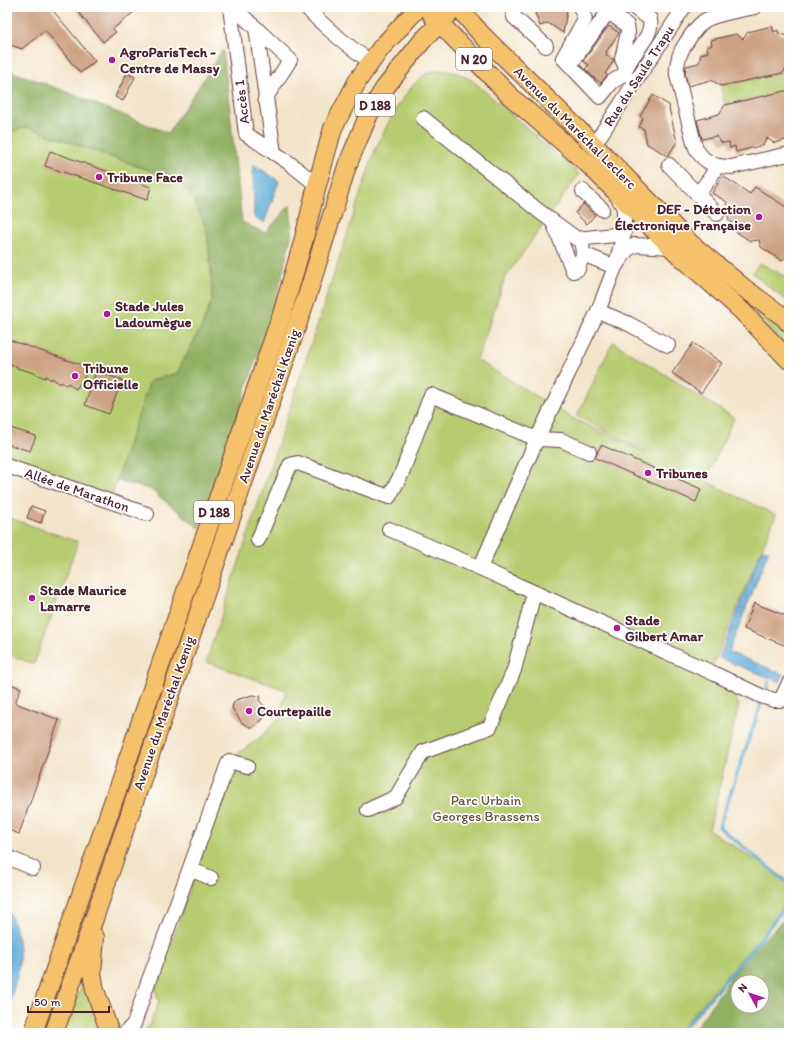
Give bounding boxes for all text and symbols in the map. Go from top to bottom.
street label: Rue du Saule Trapu [600,22,678,130]
place label: AgroParisTech - Centre de Massy [119,44,220,77]
road number: N 20 [456,48,492,70]
marker: AgroParisTech - Centre de Massy [107,55,117,65]
street label: Avenue du Maréchal Leclerc [510,63,640,193]
street label: Accès 1 [231,78,253,125]
road number: D 188 [355,94,395,116]
place label: Tribune Face [106,169,183,186]
marker: Tribune Face [94,172,104,182]
place label: DEF - Détection Électronique Française [615,201,751,234]
marker: DEF - Détection Électronique Française [754,212,764,222]
place label: Stade Jules Ladoumègue [115,298,192,331]
marker: Stade Jules Ladoumègue [102,309,112,319]
street label: Avenue du Maréchal Kœnig [235,326,304,485]
place label: Tribune Officielle [82,360,139,393]
marker: Tribune Officielle [70,371,80,381]
street label: Allée de Marathon [22,464,132,516]
place label: Tribunes [655,465,708,482]
marker: Tribunes [643,468,653,478]
road number: D 188 [194,501,234,523]
place label: Stade Maurice Lamarre [40,582,127,615]
marker: Stade Maurice Lamarre [27,593,37,603]
place label: Stade Gilbert Amar [625,612,704,645]
marker: Stade Gilbert Amar [612,623,622,633]
street label: Avenue du Maréchal Kœnig [130,633,199,792]
place label: Courtepaille [257,703,332,720]
marker: Courtepaille [244,706,254,716]
park label: Parc Urbain Georges Brassens [432,792,540,825]
north arrow [730,974,770,1014]
text: N [735,981,750,995]
scale bar [28,988,109,1014]
text: 50 m [34,995,60,1009]

